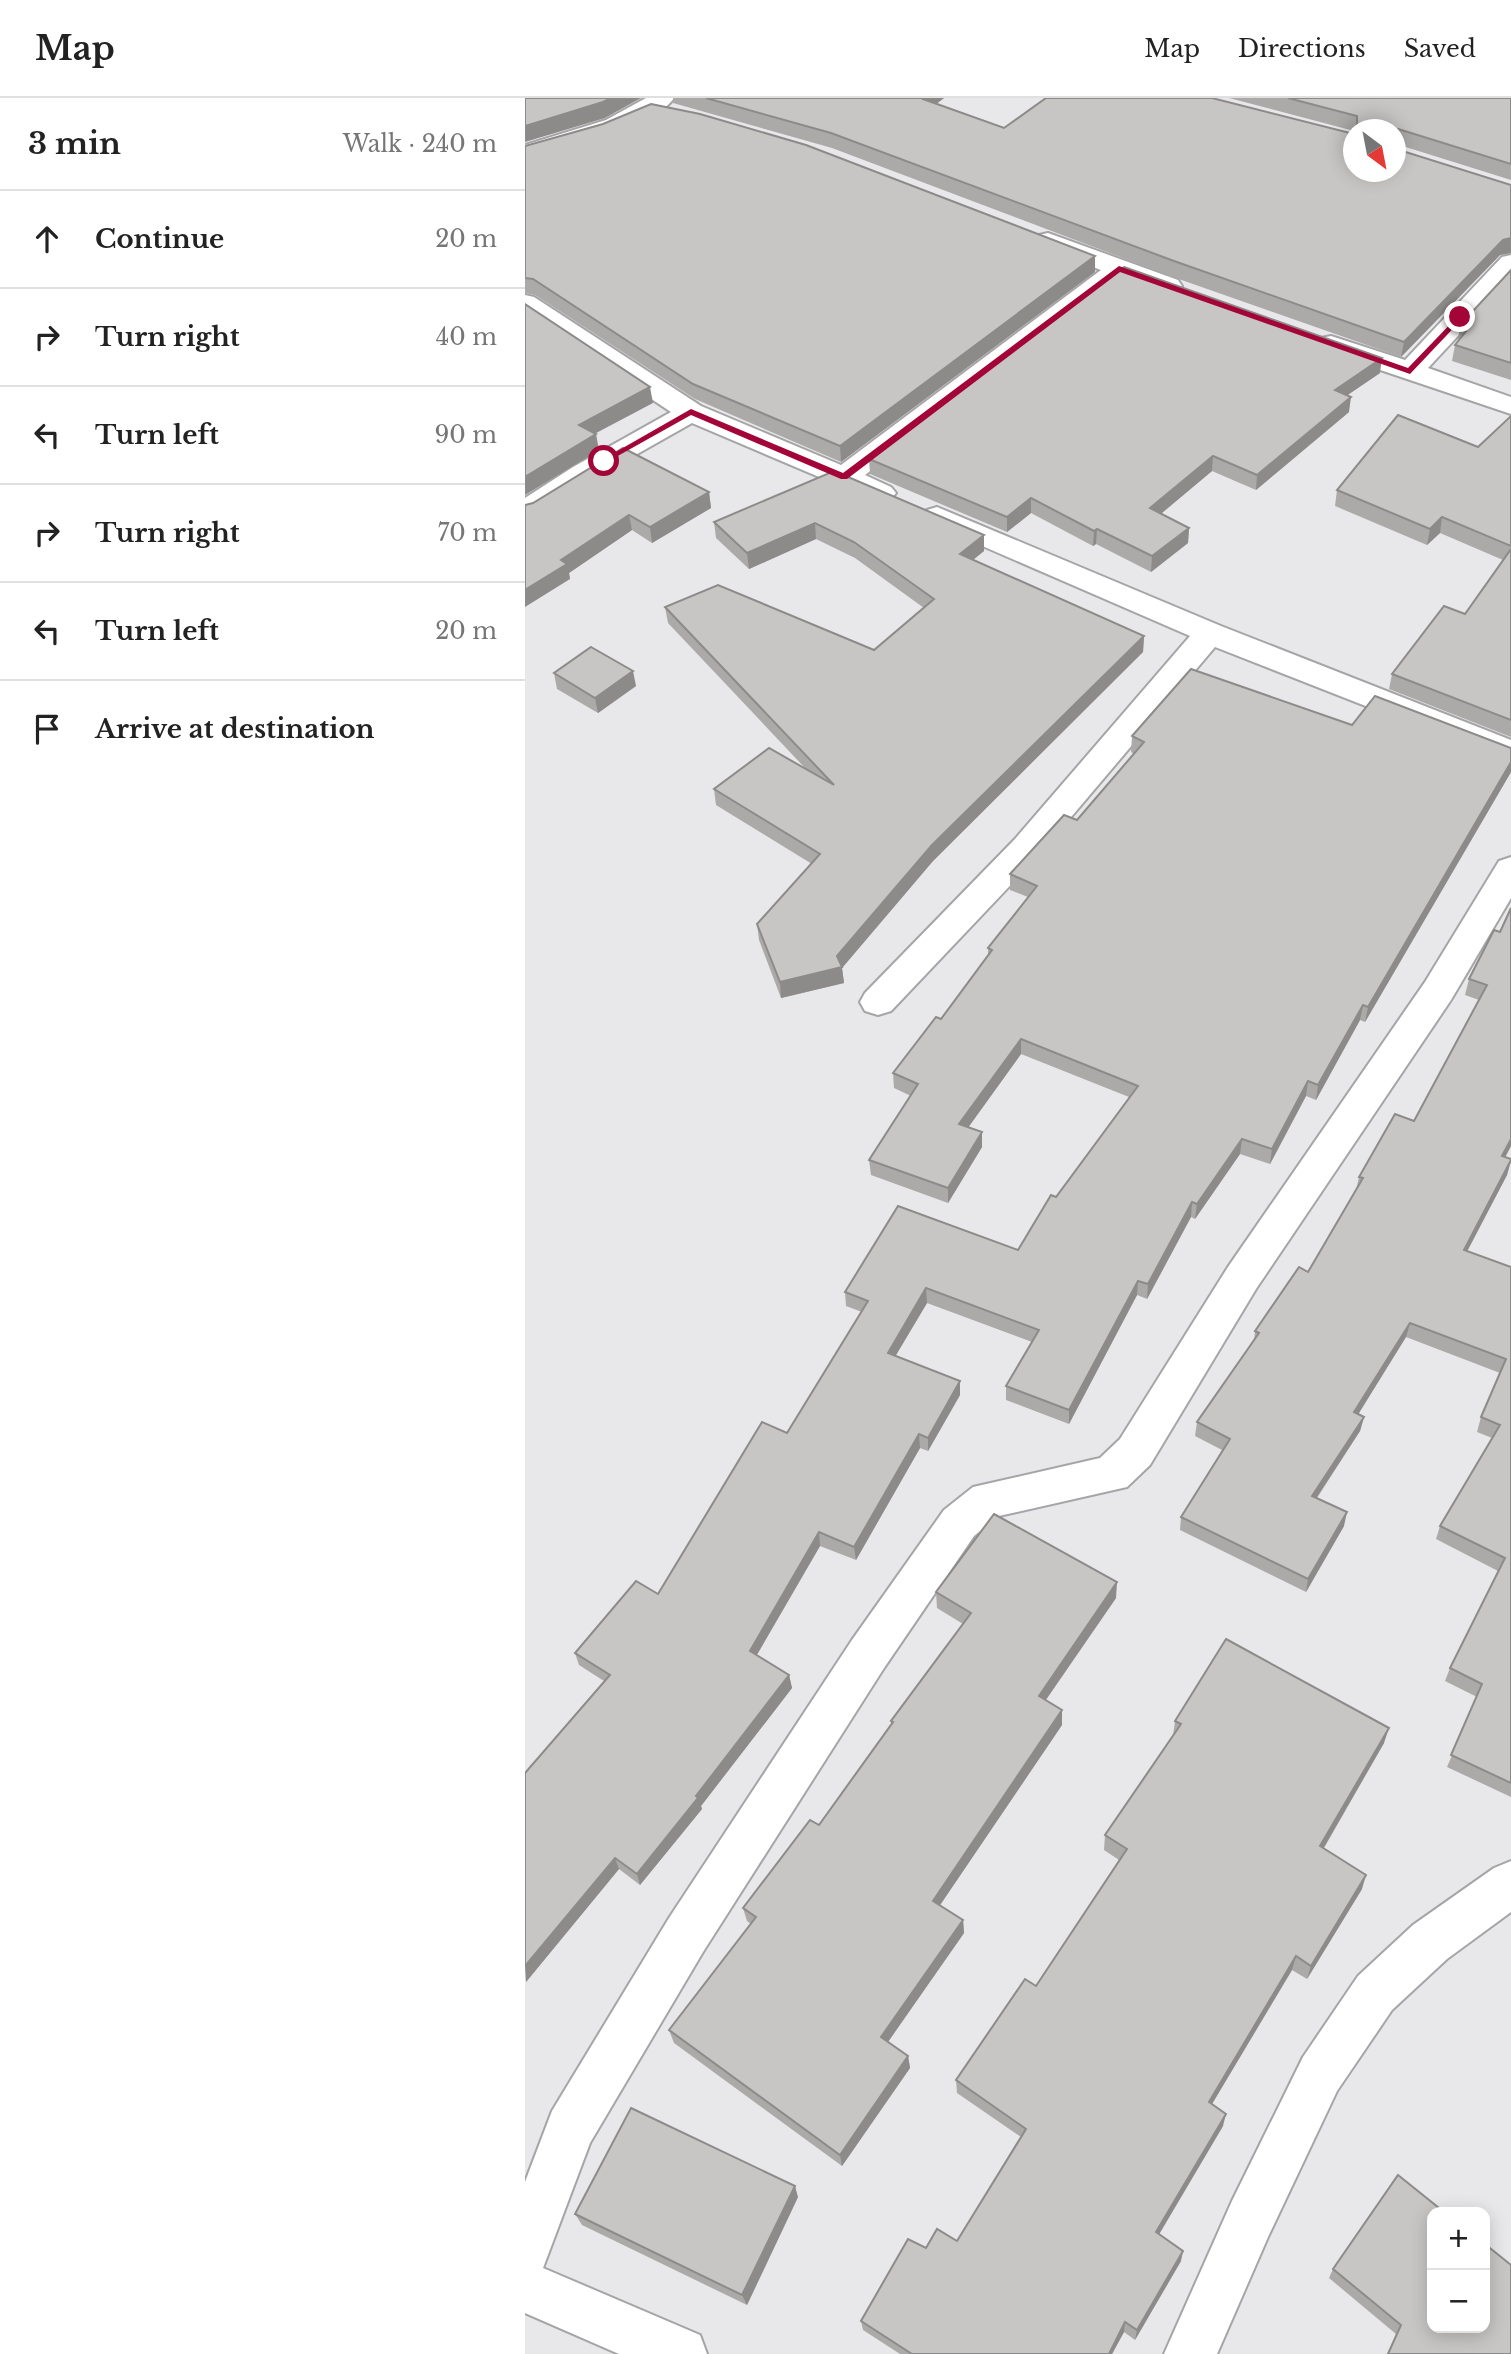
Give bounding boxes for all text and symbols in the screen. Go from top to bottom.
text: Map [35,28,115,69]
text: Map [1144,34,1200,63]
text: Directions [1238,34,1366,63]
text: Saved [1404,34,1476,63]
north arrow [1343,119,1406,182]
text: 3 min [28,125,121,162]
text: Walk · 240 m [343,130,497,158]
icon: ahead [28,220,66,258]
text: Continue [95,223,224,255]
text: 20 m [435,225,497,253]
route end [1444,301,1475,332]
icon: right [28,318,66,356]
text: Turn right [95,321,240,353]
text: 40 m [436,323,497,351]
icon: left [28,416,66,454]
text: Turn left [95,419,219,451]
text: 90 m [435,421,497,449]
route start [588,445,619,476]
icon: right [28,514,66,552]
text: Turn right [95,517,240,549]
text: 70 m [438,519,497,547]
icon: left [28,612,66,650]
text: Turn left [95,615,219,647]
text: 20 m [435,617,497,645]
icon: arrive [28,710,66,748]
text: Arrive at destination [95,713,375,745]
map controls [1427,2207,1490,2333]
button: + [1427,2207,1490,2270]
button: − [1427,2270,1490,2333]

